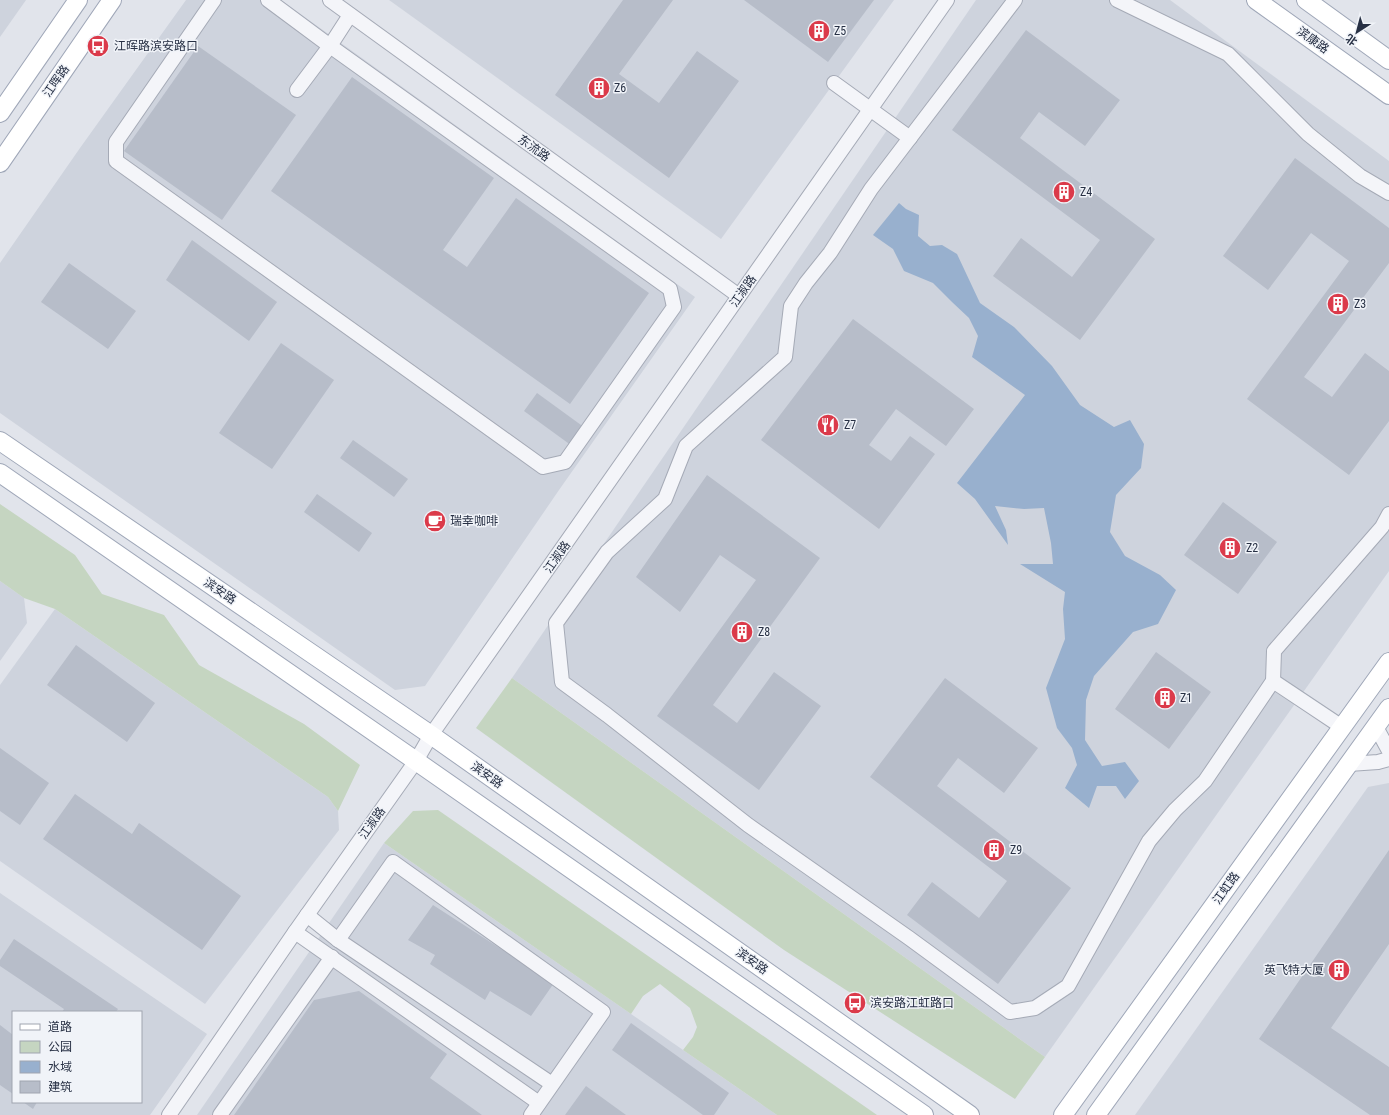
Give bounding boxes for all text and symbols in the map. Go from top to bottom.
north arrow [1337,12,1377,52]
building icon: Z5 [806,18,832,44]
place label: Z5 [834,24,846,38]
street label: 滨康路 [1294,24,1332,56]
text: 北 [1343,31,1360,48]
bus stop icon: 江晖路滨安路口 [85,33,111,59]
place label: 江晖路滨安路口 [114,39,198,53]
street label: 江晖路 [40,62,72,100]
building icon: Z6 [586,75,612,101]
place label: Z6 [614,81,626,95]
street label: 东流路 [515,132,553,164]
building icon: Z4 [1051,179,1077,205]
place label: Z4 [1080,185,1092,199]
street label: 江淑路 [727,272,759,310]
building icon: Z3 [1325,291,1351,317]
place label: Z3 [1354,297,1366,311]
restaurant icon: Z7 [815,412,841,438]
place label: Z7 [844,418,856,432]
cafe icon: 瑞幸咖啡 [422,508,448,534]
place label: 瑞幸咖啡 [450,514,498,528]
building icon: Z2 [1217,535,1243,561]
street label: 江淑路 [541,538,573,576]
place label: Z2 [1246,541,1258,555]
street label: 滨安路 [201,575,239,607]
building icon: Z8 [729,619,755,645]
place label: Z8 [758,625,770,639]
building icon: Z1 [1152,685,1178,711]
place label: Z1 [1180,691,1192,705]
street label: 滨安路 [468,759,506,791]
street label: 江淑路 [356,804,388,842]
building icon: Z9 [981,837,1007,863]
place label: Z9 [1010,843,1022,857]
street label: 江虹路 [1210,869,1242,907]
street label: 滨安路 [733,945,771,977]
building icon: 英飞特大厦 [1326,957,1352,983]
place label: 英飞特大厦 [1264,963,1324,977]
bus stop icon: 滨安路江虹路口 [842,990,868,1016]
place label: 滨安路江虹路口 [870,996,954,1010]
legend [12,1011,142,1103]
text: 道路 [48,1020,72,1034]
text: 公园 [48,1040,72,1054]
text: 水域 [48,1060,72,1074]
text: 建筑 [48,1080,72,1094]

